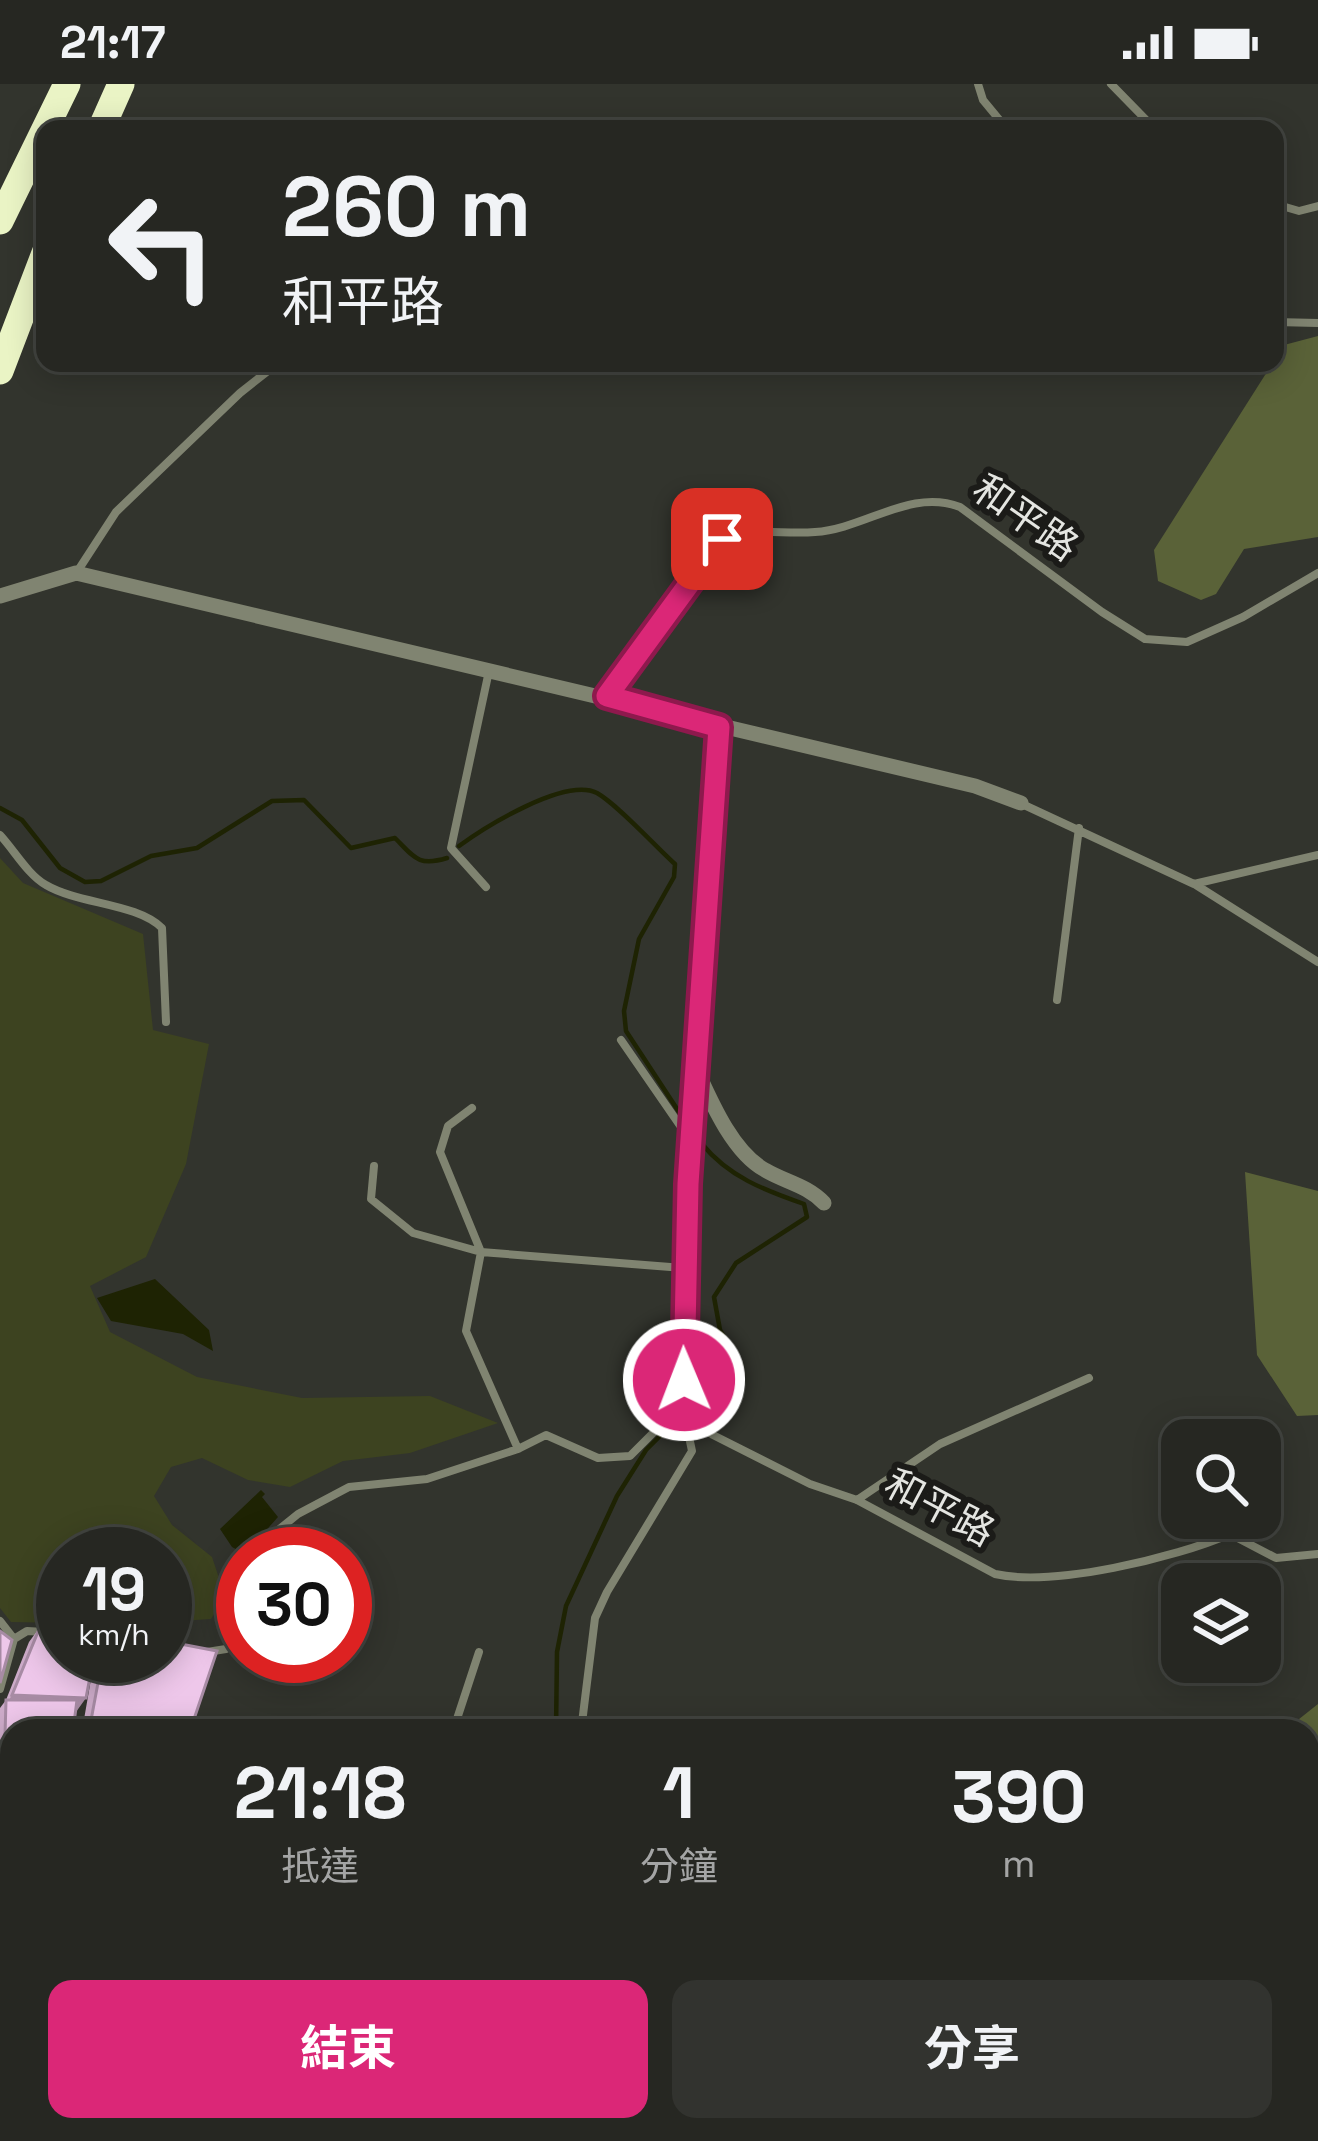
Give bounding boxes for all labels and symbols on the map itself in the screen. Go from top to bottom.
street label: 和平路 [964,464,1088,571]
pin [671,488,773,590]
position arrow [621,1317,747,1443]
street label: 和平路 [877,1458,1003,1557]
speed limit sign: 30 [216,1527,372,1683]

